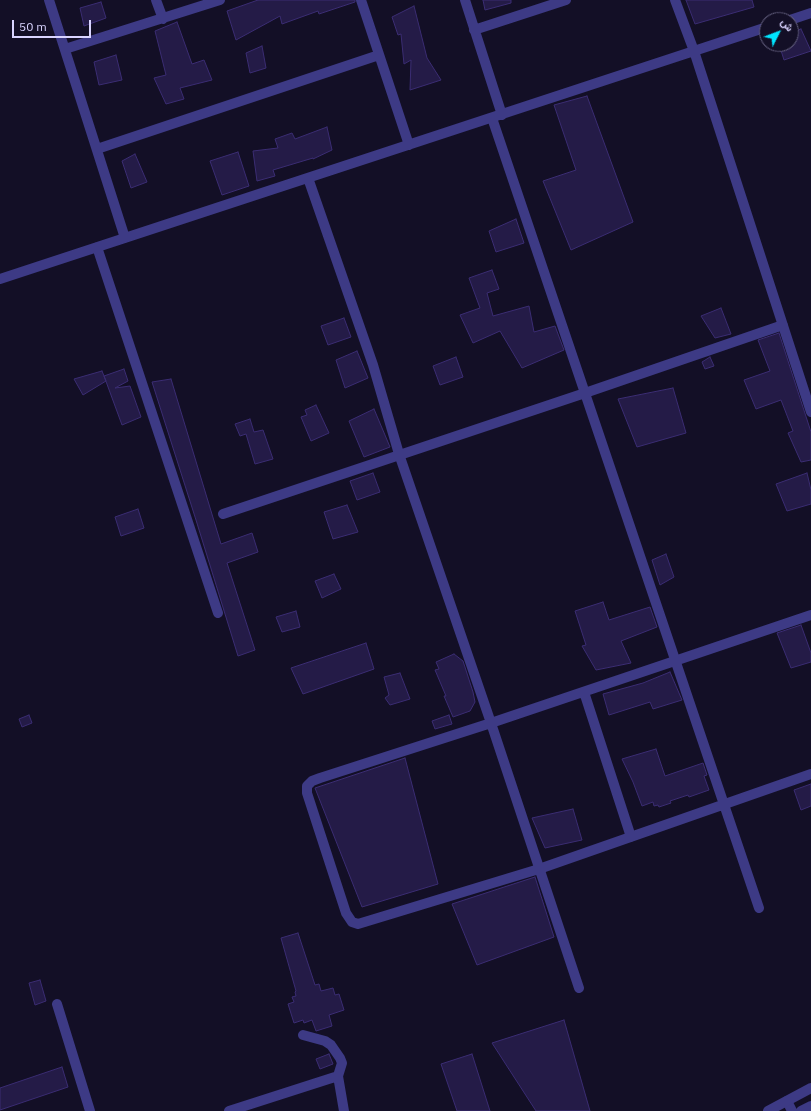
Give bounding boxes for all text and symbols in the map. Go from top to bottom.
scale bar [14,12,93,38]
north arrow [759,12,799,52]
text: ش [778,15,797,34]
text: 50 m [19,19,47,34]

